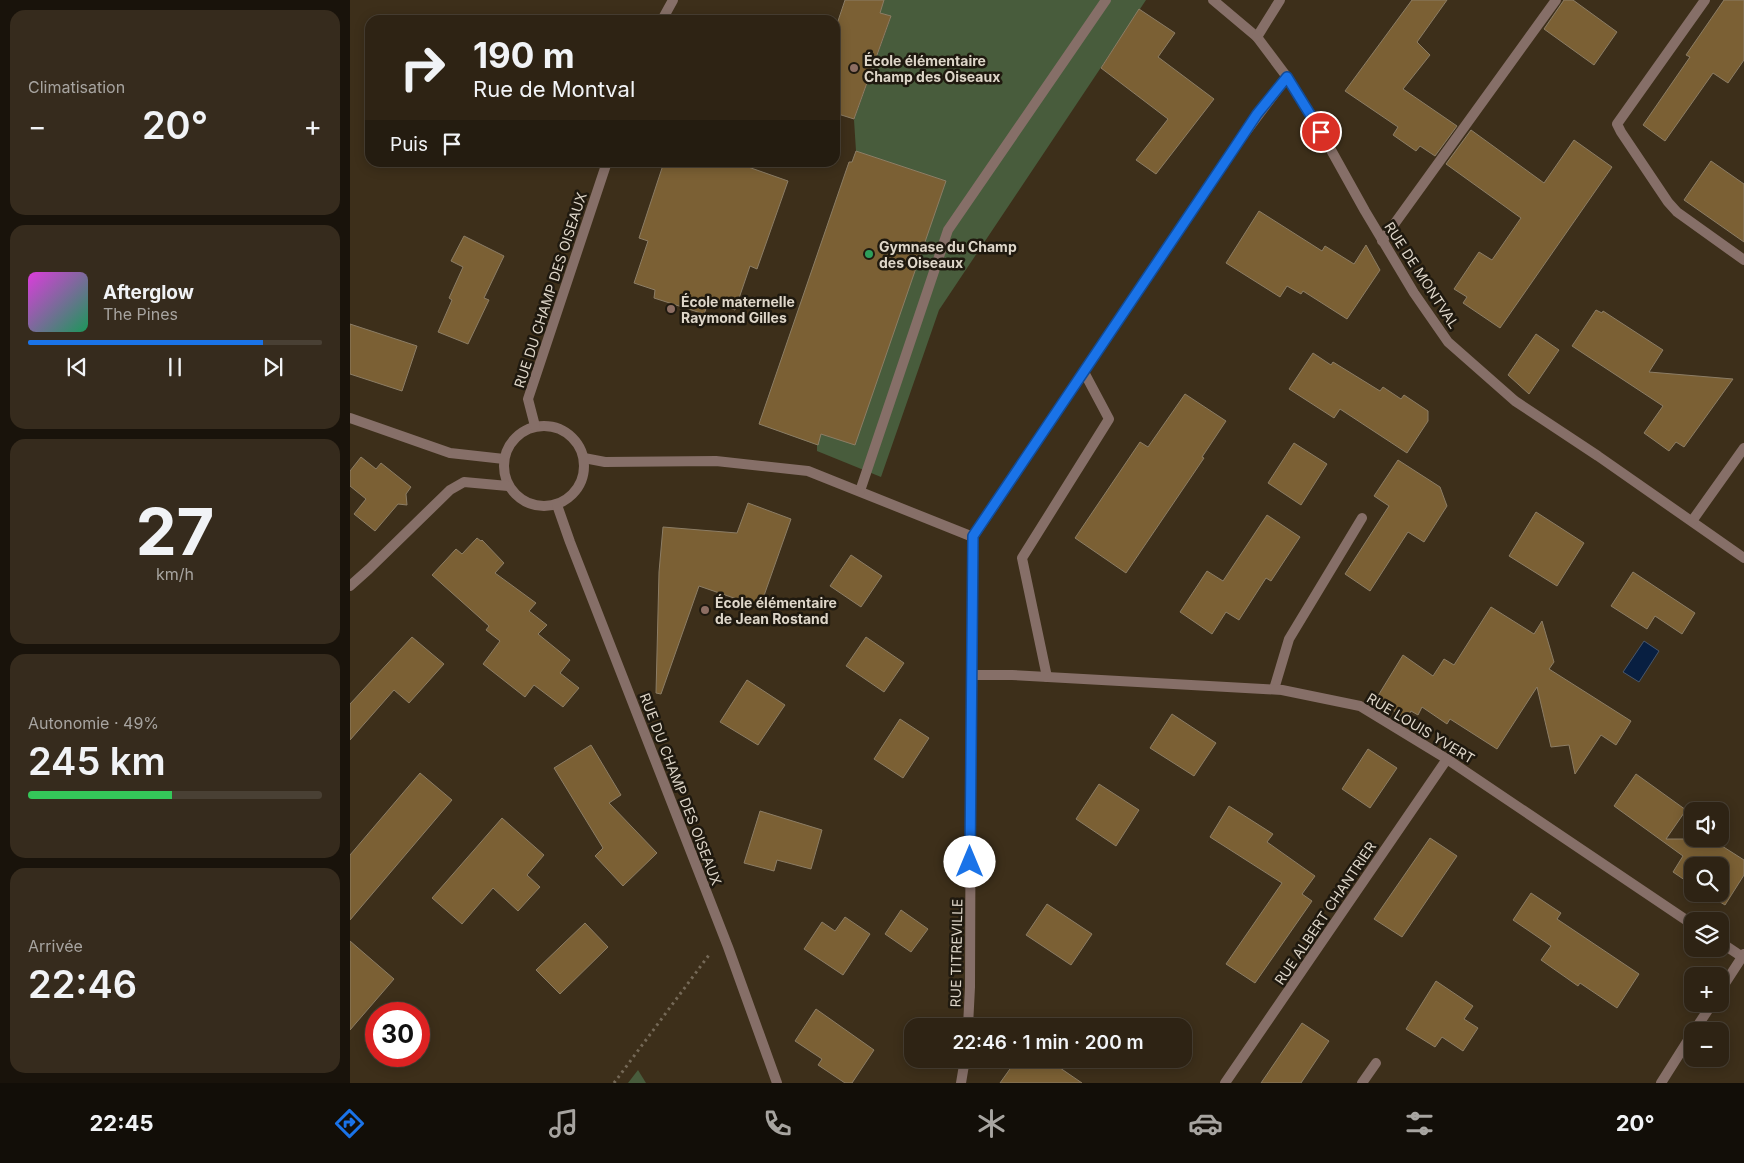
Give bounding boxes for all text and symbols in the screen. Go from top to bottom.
text: 190 m [473,34,575,76]
icon: right [390,35,455,100]
place label: École élémentaire Champ des Oiseaux [864,51,1000,85]
marker: École élémentaire Champ des Oiseaux [848,62,860,74]
text: Rue de Montval [473,76,635,102]
text: Climatisation [28,77,125,97]
text: 20° [142,102,208,148]
text: − [28,109,47,143]
text: + [303,109,322,143]
pin [1300,111,1342,153]
icon: arrive [1307,118,1335,146]
icon: arrive [438,130,466,158]
text: Puis [390,133,428,156]
street label: RUE DU CHAMP DES OISEAUX [510,190,590,390]
street label: RUE DE MONTVAL [1381,219,1463,331]
place label: Gymnase du Champ des Oiseaux [879,238,1017,271]
marker: Gymnase du Champ des Oiseaux [863,248,875,260]
text: Afterglow [103,281,194,304]
place label: École maternelle Raymond Gilles [681,292,795,326]
marker: École maternelle Raymond Gilles [665,303,677,315]
text: The Pines [103,304,178,324]
icon: previous [63,353,91,381]
icon: pause [161,353,189,381]
icon: next [259,353,287,381]
text: 27 [136,492,214,571]
text: km/h [156,564,194,584]
place label: École élémentaire de Jean Rostand [715,593,837,627]
marker: École élémentaire de Jean Rostand [699,604,711,616]
street label: RUE LOUIS YVERT [1364,689,1478,767]
street label: RUE DU CHAMP DES OISEAUX [636,690,726,888]
text: Autonomie · 49% [28,713,159,733]
text: 245 km [28,738,166,784]
map controls [1684,802,1729,1067]
button: sound [1684,802,1729,847]
position arrow [943,835,995,887]
street label: RUE ALBERT CHANTRIER [1271,838,1379,988]
button: search [1684,857,1729,902]
street label: RUE TITREVILLE [947,899,965,1007]
button: layers [1684,912,1729,957]
text: Arrivée [28,936,83,956]
text: 22:46 [28,961,137,1007]
button: + [1684,967,1729,1012]
speed limit sign: 30 [365,1002,430,1067]
button: − [1684,1022,1729,1067]
text: 22:46 · 1 min · 200 m [952,1031,1144,1054]
icon: directions [332,1106,367,1141]
icon: music [546,1106,581,1141]
icon: phone [760,1106,795,1141]
icon: climate [974,1106,1009,1141]
icon: car [1188,1106,1223,1141]
icon: filters [1402,1106,1437,1141]
text: 22:45 [89,1110,153,1136]
text: 20° [1616,1110,1655,1136]

